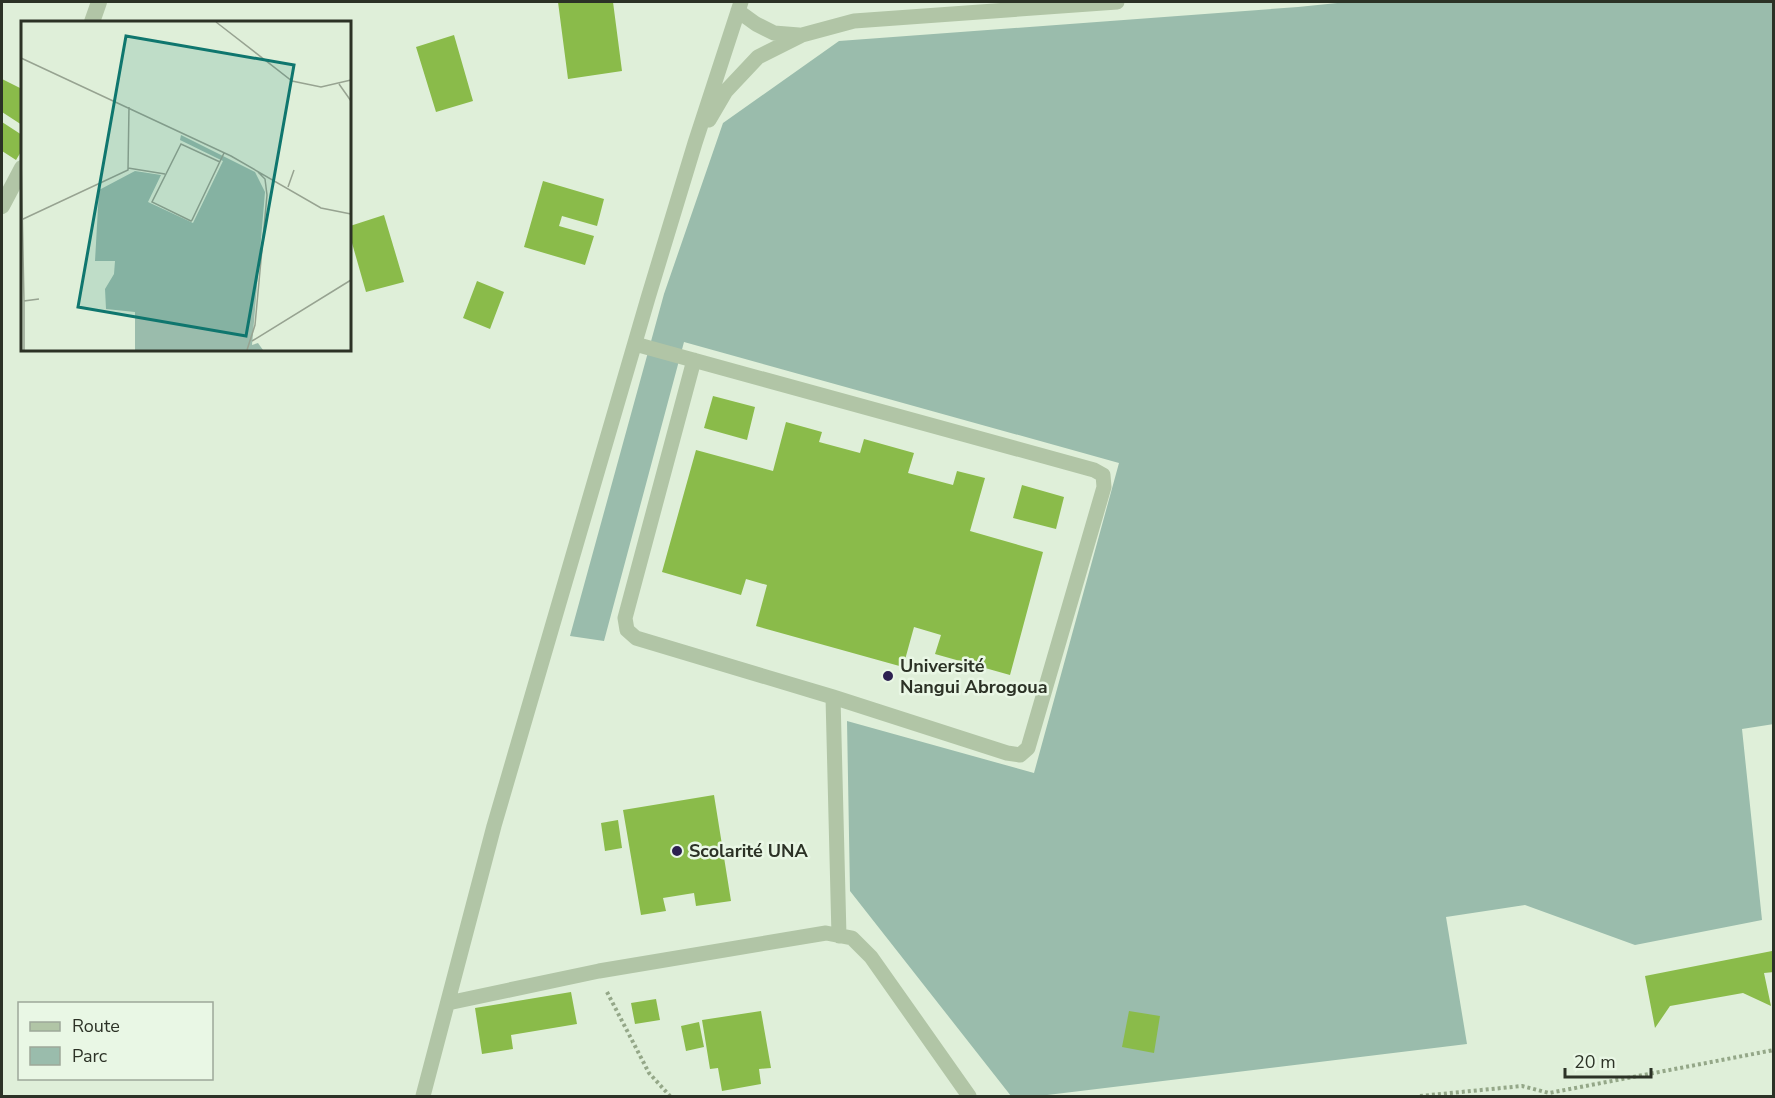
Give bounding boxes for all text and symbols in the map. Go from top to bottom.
inset map [21,21,351,351]
place label: Université Nangui Abrogoua [900,654,1048,699]
marker: Université Nangui Abrogoua [881,669,895,683]
place label: Scolarité UNA [689,839,808,863]
marker: Scolarité UNA [670,844,684,858]
legend [18,1002,213,1080]
text: Route [72,1014,120,1038]
scale bar [1565,1041,1650,1079]
text: Parc [72,1044,107,1068]
text: 20 m [1574,1050,1616,1074]

